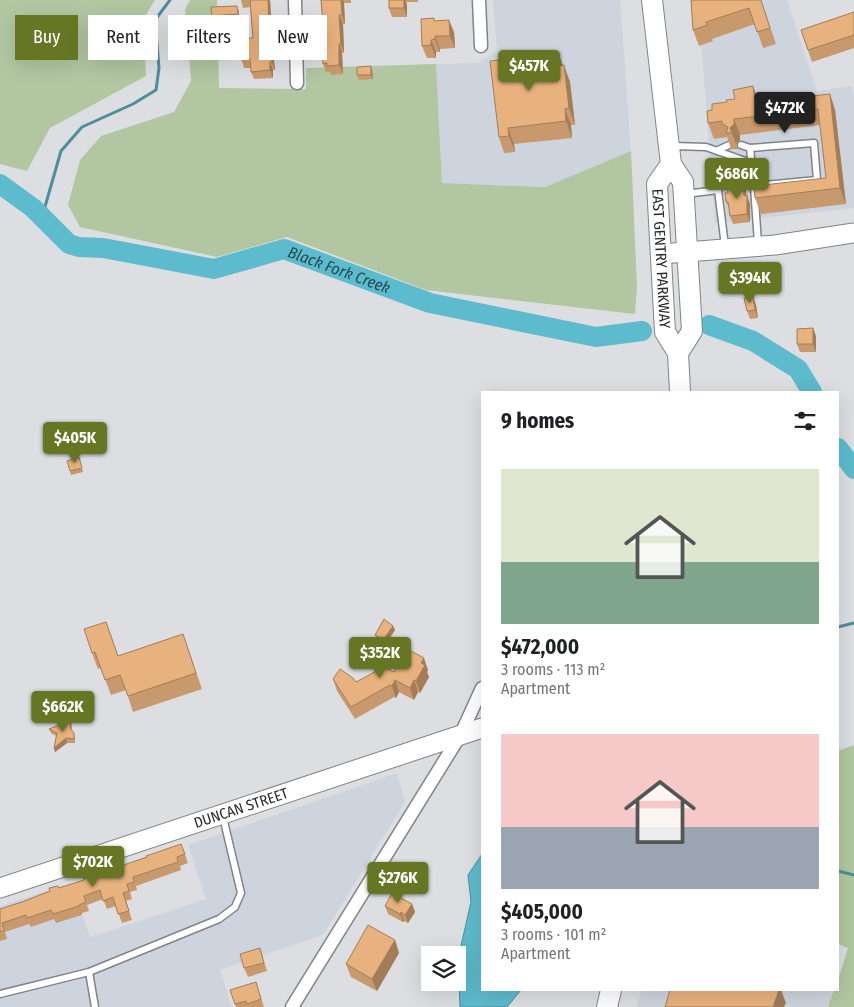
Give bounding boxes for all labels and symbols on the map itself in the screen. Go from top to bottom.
pin: $457K [494,49,564,92]
pin: $472K [750,92,820,134]
pin: $686K [702,158,772,200]
street label: EAST GENTRY PARKWAY [648,188,674,329]
water label: Black Fork Creek [285,242,393,298]
pin: $394K [715,262,785,304]
pin: $405K [40,422,110,464]
pin: $352K [345,636,415,679]
pin: $662K [28,690,98,733]
street label: DUNCAN STREET [192,784,291,832]
pin: $702K [58,846,128,888]
pin: $276K [363,862,433,904]

